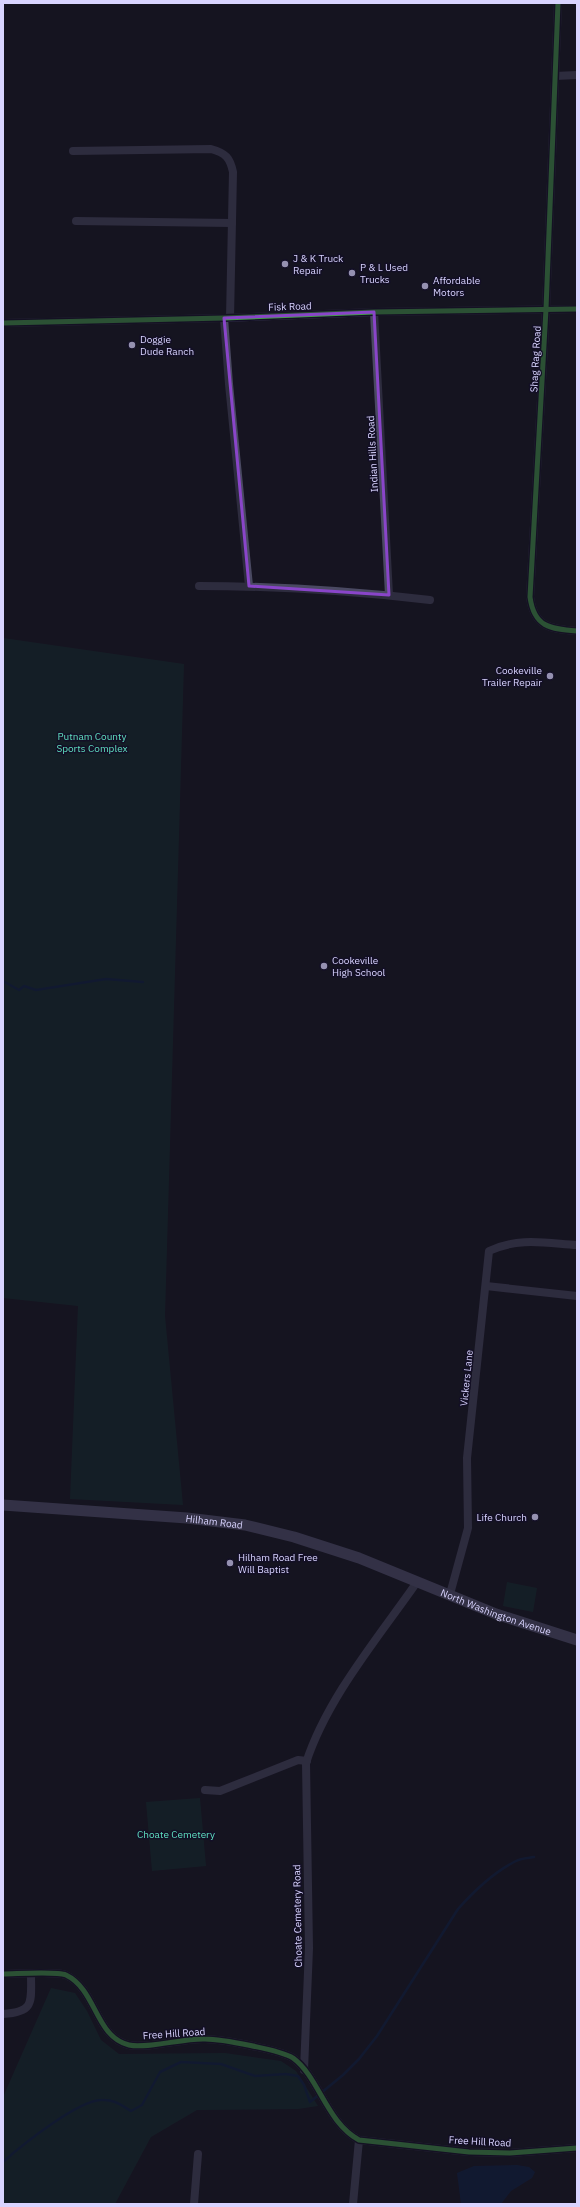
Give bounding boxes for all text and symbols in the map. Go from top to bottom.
place label: J & K Truck Repair [293,252,344,277]
marker: J & K Truck Repair [280,259,290,269]
place label: P & L Used Trucks [360,261,408,286]
marker: P & L Used Trucks [347,268,357,278]
place label: Affordable Motors [433,274,481,299]
marker: Affordable Motors [420,281,430,291]
street label: Fisk Road [268,299,312,314]
street label: Shag Rag Road [527,325,544,393]
place label: Doggie Dude Ranch [140,333,194,358]
marker: Doggie Dude Ranch [127,340,137,350]
street label: Indian Hills Road [364,415,381,493]
place label: Cookeville Trailer Repair [482,664,542,689]
marker: Cookeville Trailer Repair [545,671,555,681]
park label: Putnam County Sports Complex [56,730,128,755]
place label: Cookeville High School [332,954,386,979]
marker: Cookeville High School [319,961,329,971]
street label: Vickers Lane [457,1349,476,1407]
place label: Life Church [477,1511,527,1524]
street label: Hilham Road [185,1512,244,1532]
marker: Life Church [530,1512,540,1522]
place label: Hilham Road Free Will Baptist [238,1551,318,1576]
marker: Hilham Road Free Will Baptist [225,1558,235,1568]
street label: North Washington Avenue [439,1586,553,1638]
park label: Choate Cemetery [137,1828,215,1841]
street label: Choate Cemetery Road [290,1864,305,1968]
street label: Free Hill Road [142,2025,206,2042]
street label: Free Hill Road [448,2133,512,2150]

